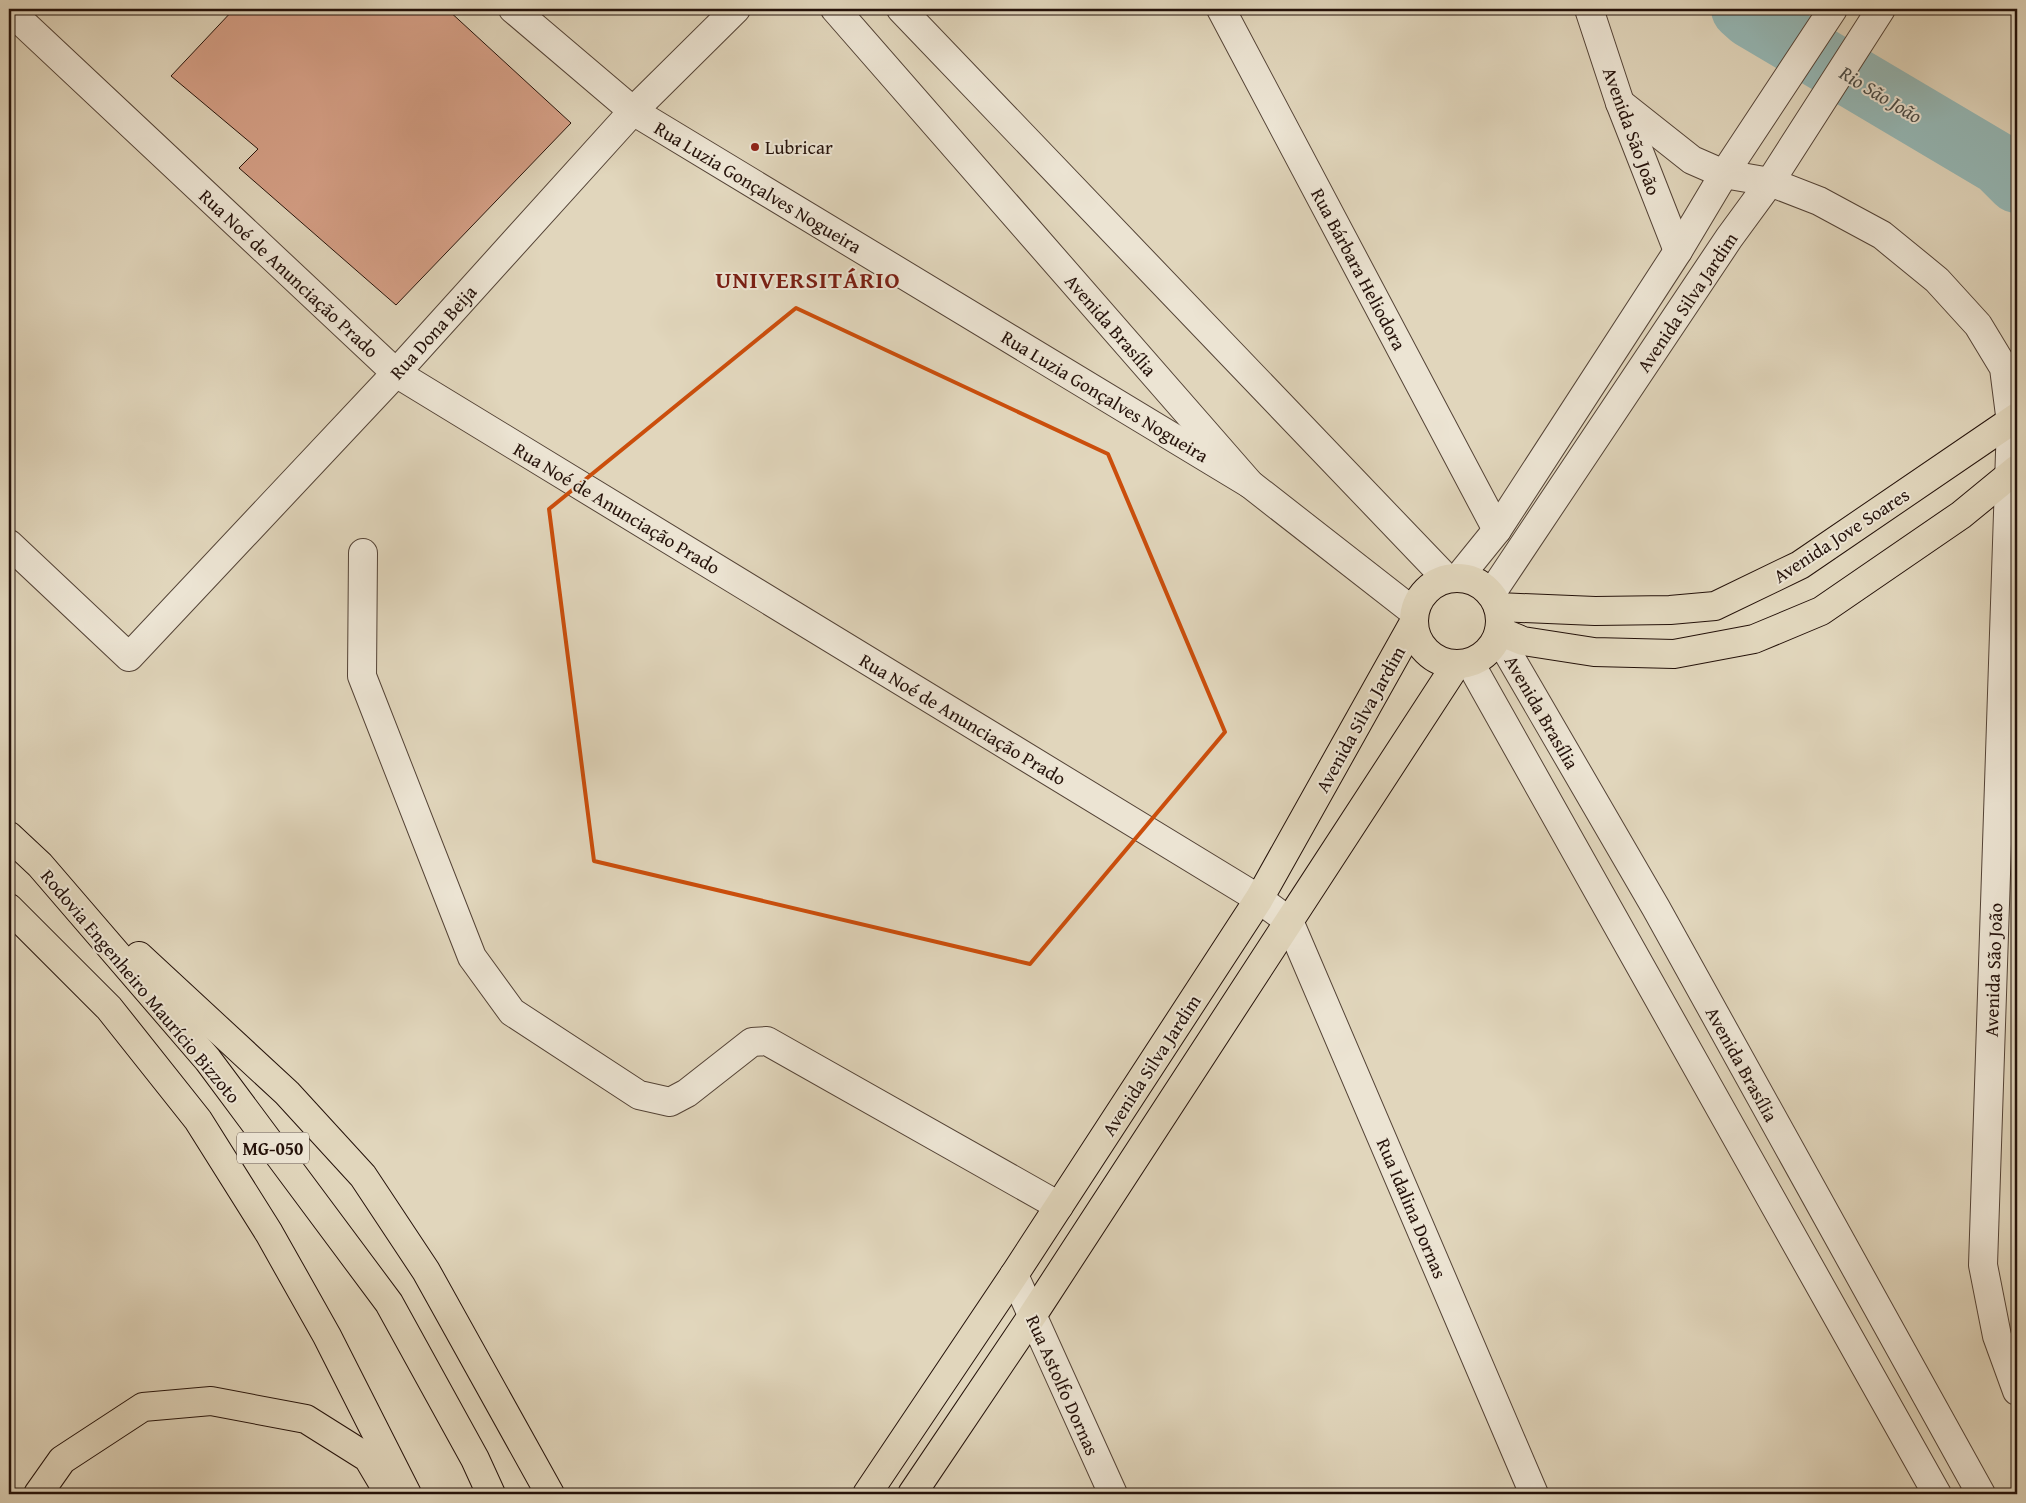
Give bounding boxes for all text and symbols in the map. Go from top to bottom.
water label: Rio São João [1833,57,1928,130]
street label: Avenida São João [1596,63,1668,199]
street label: Rua Luzia Gonçalves Nogueira [649,114,867,260]
place label: Lubricar [765,133,833,161]
marker: Lubricar [749,141,761,153]
street label: Rua Noé de Anunciação Prado [193,182,385,364]
street label: Rua Bárbara Heliodora [1304,183,1414,355]
street label: Avenida Silva Jardim [1630,226,1745,378]
district label: UNIVERSITÁRIO [715,262,901,297]
street label: Avenida Brasília [1059,268,1163,382]
street label: Rua Dona Beija [383,279,483,385]
street label: Rua Luzia Gonçalves Nogueira [996,323,1214,469]
street label: Rua Noé de Anunciação Prado [508,435,726,581]
street label: Avenida Jove Soares [1767,480,1915,590]
street label: Avenida Silva Jardim [1308,640,1412,797]
street label: Rua Noé de Anunciação Prado [854,646,1072,792]
street label: Avenida Brasília [1498,650,1586,774]
street label: Rodovia Engenheiro Maurício Bizzoto [34,863,248,1109]
street label: Avenida São João [1977,902,2009,1038]
street label: Avenida Silva Jardim [1095,988,1208,1141]
street label: Avenida Brasília [1699,1001,1785,1127]
road number: MG-050 [237,1132,309,1164]
street label: Rua Idalina Dornas [1370,1133,1454,1283]
street label: Rua Astolfo Dornas [1019,1310,1107,1460]

